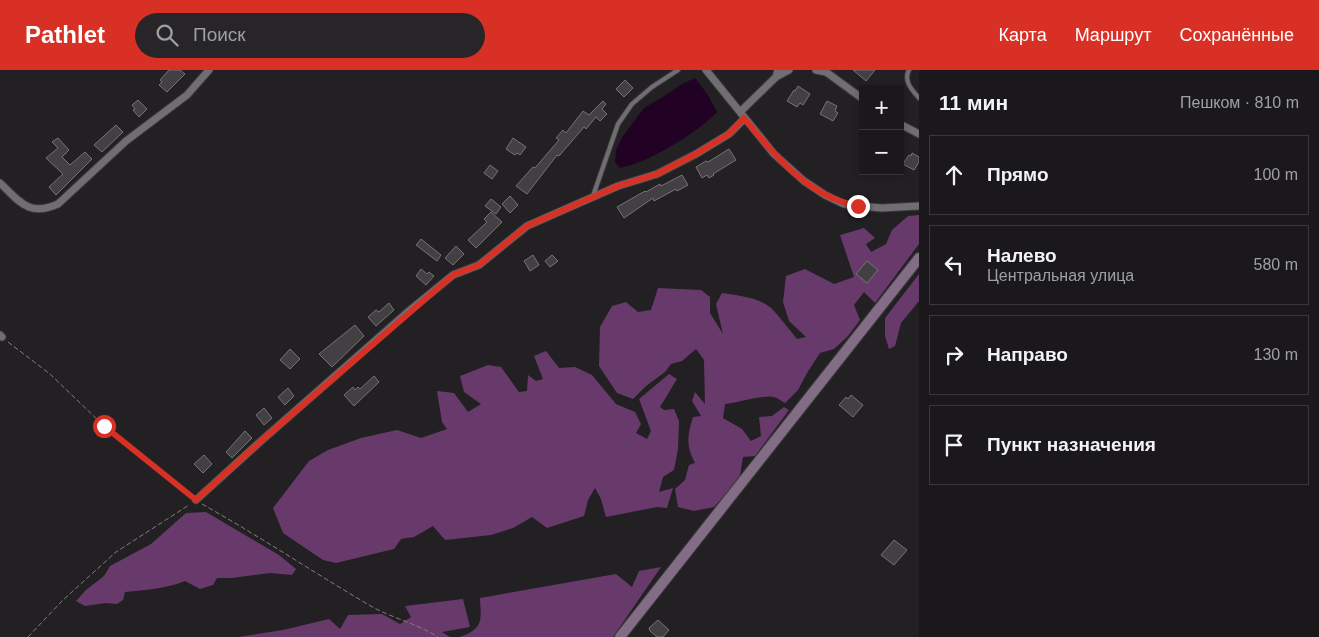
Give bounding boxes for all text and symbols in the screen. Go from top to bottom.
search box [135,13,485,58]
text: Pathlet [25,21,105,48]
icon: search [153,21,181,49]
text: Поиск [193,24,246,45]
text: Карта [999,25,1047,45]
text: Маршрут [1075,25,1151,45]
text: Сохранённые [1179,25,1294,45]
map controls [859,85,904,175]
button: + [859,85,904,130]
text: 11 мин [939,91,1008,114]
text: Пешком · 810 m [1180,94,1299,111]
button: − [859,130,904,175]
icon: ahead [940,161,968,189]
text: Прямо [987,164,1049,185]
text: 100 m [1254,166,1298,183]
route end [847,195,870,218]
text: Налево [987,245,1057,266]
icon: left [940,251,968,279]
text: 580 m [1254,256,1298,273]
text: Центральная улица [987,267,1134,284]
icon: right [940,341,968,369]
text: Направо [987,344,1068,365]
text: 130 m [1254,346,1298,363]
route start [93,415,116,438]
icon: arrive [940,431,968,459]
text: Пункт назначения [987,434,1156,455]

